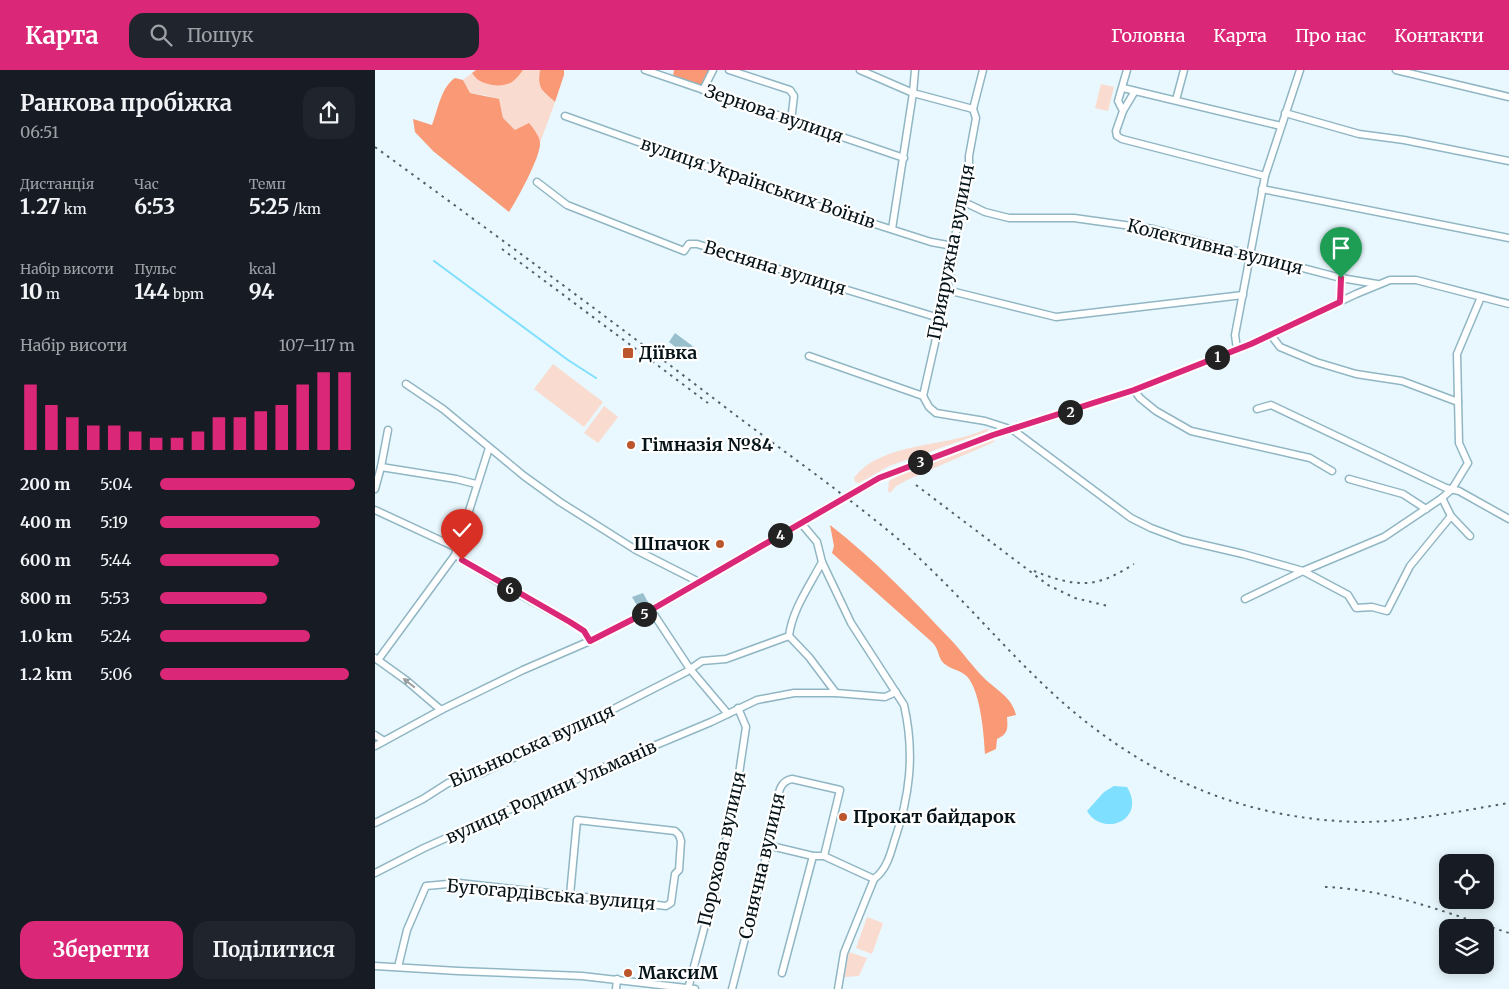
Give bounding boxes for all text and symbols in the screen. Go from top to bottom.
search box [129,13,479,58]
text: Карта [25,20,99,51]
icon: search [147,21,175,49]
text: Пошук [187,23,254,47]
text: Головна [1111,24,1185,47]
text: Карта [1213,24,1267,47]
text: Про нас [1295,24,1366,47]
text: Контакти [1394,24,1484,47]
street label: Зернова вулиця [702,79,847,148]
button: share [303,87,355,139]
text: Ранкова пробіжка [20,89,232,117]
text: 06:51 [20,122,59,142]
street label: вулиця Українських Воїнів [638,131,879,234]
street label: Прияружна вулиця [922,162,979,342]
text: Дистанція [20,175,94,193]
text: Час [134,175,159,193]
text: Темп [249,175,286,193]
text: 1.27 [20,193,61,220]
text: 6:53 [134,193,175,220]
text: 5:25 [249,193,289,220]
text: km [61,200,87,218]
text: /km [289,200,321,218]
street label: Колективна вулиця [1125,214,1306,280]
pin [1320,227,1362,278]
icon: arrive [1327,234,1355,262]
street label: Весняна вулиця [701,235,849,300]
text: Набір висоти [20,260,114,278]
text: Пульс [134,260,176,278]
text: kcal [249,260,276,278]
text: 10 [20,278,43,305]
text: 144 [134,278,170,305]
text: 94 [249,278,274,305]
text: m [43,285,60,303]
text: bpm [170,285,204,303]
text: Набір висоти [20,335,127,355]
text: 107–117 m [279,335,355,355]
place label: Діївка [639,341,697,364]
pin: 1 [1205,344,1229,370]
marker: Діївка [621,346,635,360]
text: 1 [1214,348,1221,366]
pin: 2 [1057,400,1083,424]
text: 2 [1066,403,1075,421]
place label: Гімназія №84 [641,433,774,456]
marker: Гімназія №84 [625,439,637,451]
pin: 3 [907,450,933,474]
text: 3 [916,453,925,471]
text: 200 m [20,474,70,494]
text: 5:04 [100,474,132,494]
pin [441,509,483,560]
text: 400 m [20,512,71,532]
text: 5:19 [100,512,128,532]
icon: check [448,516,476,544]
pin: 4 [767,522,793,548]
text: 4 [776,526,785,544]
place label: Шпачок [634,532,710,555]
marker: Шпачок [714,538,726,550]
text: 600 m [20,550,71,570]
text: 5:44 [100,550,131,570]
pin: 6 [497,576,521,602]
text: 6 [505,580,514,598]
text: 800 m [20,588,71,608]
text: 5:53 [100,588,130,608]
pin: 5 [631,602,657,626]
text: 5 [640,605,649,623]
text: 1.0 km [20,626,73,646]
text: 5:24 [100,626,131,646]
text: 1.2 km [20,664,72,684]
text: 5:06 [100,664,132,684]
one-way arrow [403,677,416,688]
street label: Вільнюська вулиця [446,699,618,792]
street label: вулиця Родини Ульманів [442,734,660,849]
street label: Порохова вулиця [692,769,751,929]
street label: Сонячна вулиця [734,790,790,941]
place label: Прокат байдарок [853,805,1016,828]
marker: Прокат байдарок [837,811,849,823]
map controls [1439,854,1494,974]
button: locate [1439,854,1494,909]
street label: Бугогардівська вулиця [446,874,657,915]
button: layers [1439,919,1494,974]
button: Зберегти [20,921,183,979]
button: Поділитися [193,921,355,979]
place label: МаксиМ [638,961,719,984]
marker: МаксиМ [622,967,634,979]

